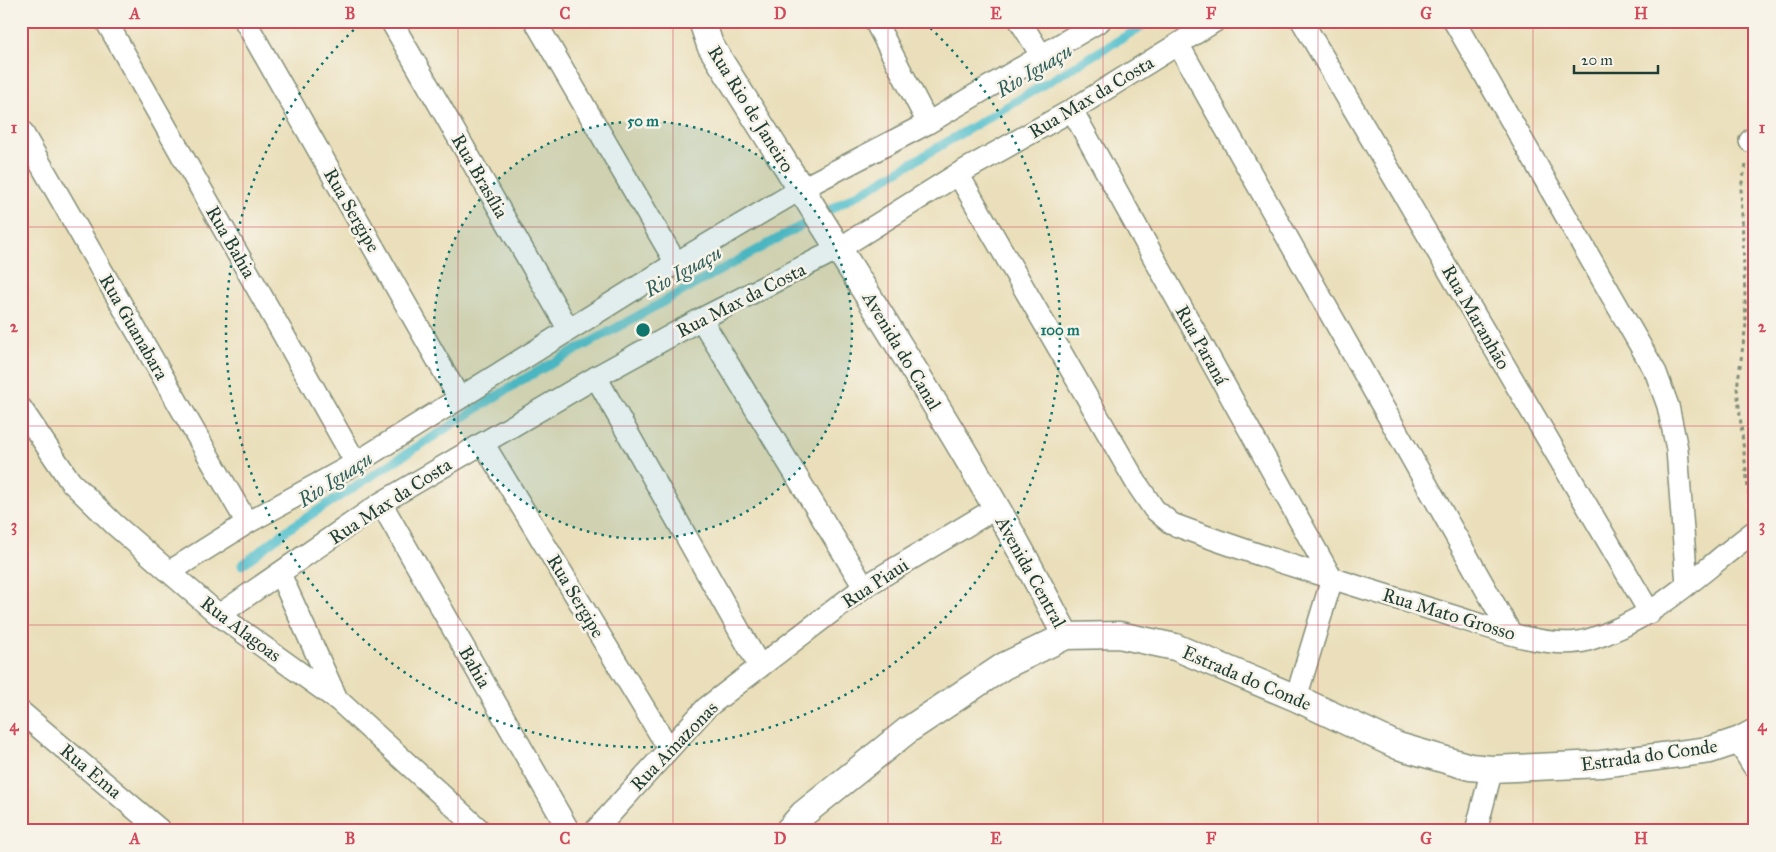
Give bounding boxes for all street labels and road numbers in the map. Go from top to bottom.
street label: Rua Rio de Janeiro [702,42,799,177]
street label: Rua Max da Costa [1024,50,1158,143]
street label: Rua Brasília [447,130,514,223]
street label: Rua Sergipe [318,164,385,257]
street label: Rua Bahia [201,202,261,283]
street label: Rua Max da Costa [673,257,810,342]
street label: Rua Maranhão [1437,261,1515,374]
street label: Rua Guanabara [94,270,174,385]
street label: Avenida do Canal [857,287,947,415]
street label: Rua Paraná [1171,301,1234,390]
street label: Rua Max da Costa [324,452,456,549]
street label: Avenida Central [990,511,1072,633]
street label: Rua Sergipe [541,550,610,642]
street label: Rua Piaui [837,553,913,613]
street label: Rua Mato Grosso [1380,583,1519,645]
street label: Rua Alagoas [196,591,286,668]
street label: Estrada do Conde [1179,640,1315,716]
street label: Bahia [454,642,497,693]
street label: Rua Amazonas [625,696,723,796]
street label: Estrada do Conde [1579,734,1719,776]
street label: Rua Ema [56,739,127,804]

